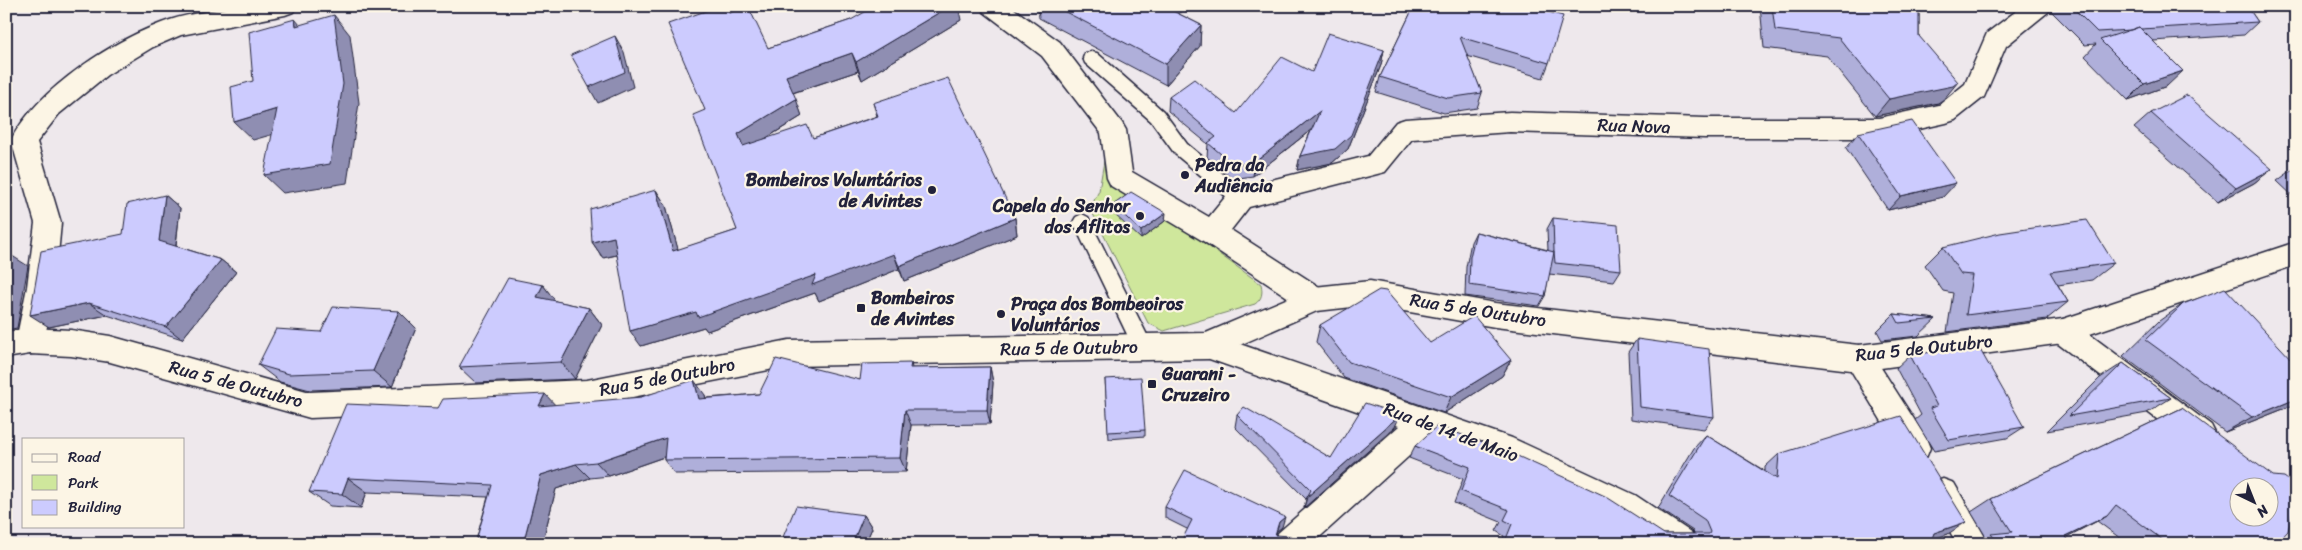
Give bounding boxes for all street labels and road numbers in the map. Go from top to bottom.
street label: Rua Nova [1597,109,1671,143]
street label: Rua 5 de Outubro [1408,283,1549,337]
street label: Rua 5 de Outubro [1854,325,1994,371]
street label: Rua 5 de Outubro [1000,331,1138,365]
street label: Rua 5 de Outubro [596,348,738,406]
street label: Rua 5 de Outubro [165,351,307,417]
street label: Rua de 14 de Maio [1379,393,1523,471]

